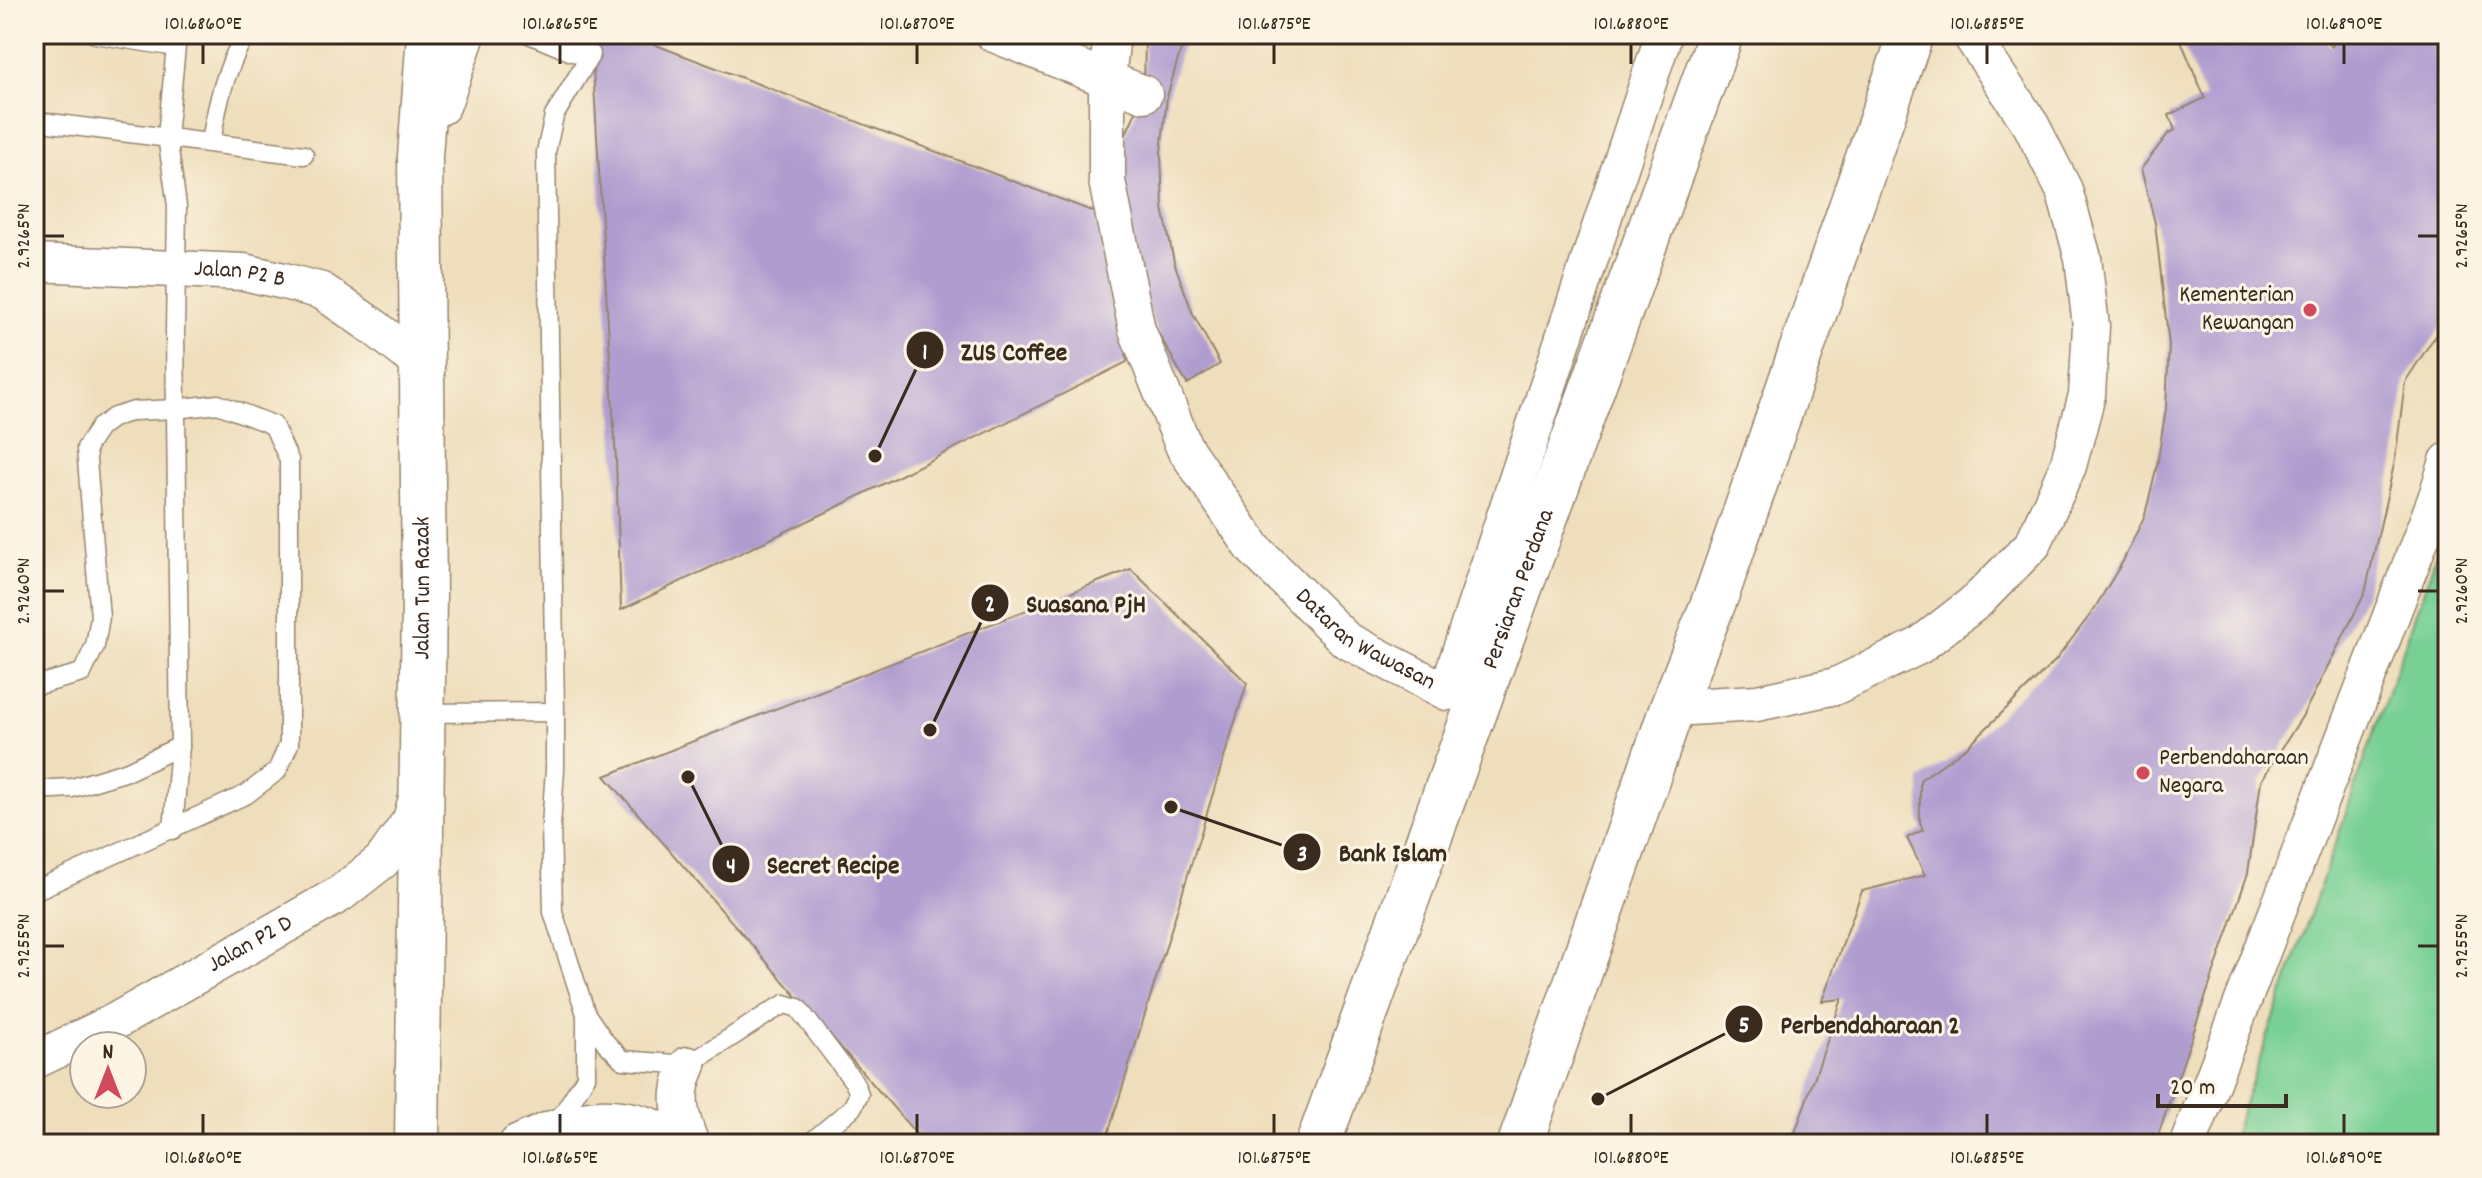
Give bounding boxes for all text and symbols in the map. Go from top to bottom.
text: 101.6860°E [165,11,242,39]
text: 101.6865°E [522,11,598,39]
text: 101.6870°E [880,11,954,39]
text: 101.6875°E [1237,11,1311,39]
text: 101.6880°E [1593,11,1669,39]
text: 101.6885°E [1950,11,2024,39]
text: 101.6890°E [2306,11,2382,39]
text: 2.9265°N [11,203,39,269]
text: 2.9265°N [2449,203,2477,269]
street label: Jalan P2 B [193,253,288,298]
place label: Kementerian Kewangan [2179,279,2294,341]
marker: Kementerian Kewangan [2301,301,2319,319]
callout: ZUS Coffee [905,325,1083,375]
text: ZUS Coffee [961,336,1067,373]
text: 1 [922,337,928,371]
street label: Persiaran Perdana [1475,504,1564,674]
street label: Jalan Tun Razak [406,516,441,660]
text: 2.9260°N [11,558,39,624]
text: 2.9260°N [2449,558,2477,624]
callout: Suasana PjH [970,578,1162,628]
street label: Dataran Wawasan [1287,581,1441,700]
text: Suasana PjH [1026,588,1146,625]
text: 2 [985,589,995,623]
place label: Perbendaharaan Negara [2159,742,2309,804]
marker: Perbendaharaan Negara [2134,764,2152,782]
callout: Bank Islam [1282,827,1463,877]
text: Bank Islam [1339,837,1447,874]
callout: Secret Recipe [711,839,916,889]
text: 3 [1297,839,1307,873]
text: Secret Recipe [767,849,899,886]
text: 4 [726,851,736,885]
street label: Jalan P2 D [202,907,299,982]
text: 2.9255°N [11,914,39,978]
text: 2.9255°N [2449,914,2477,978]
callout: Perbendaharaan 2 [1724,999,1975,1049]
text: Perbendaharaan 2 [1780,1009,1960,1046]
text: 5 [1738,1010,1750,1044]
north arrow [68,1030,148,1110]
text: N [103,1038,114,1069]
scale bar [2158,1058,2286,1108]
text: 20 m [2170,1072,2216,1106]
text: 101.6860°E [165,1145,242,1173]
text: 101.6865°E [522,1145,598,1173]
text: 101.6870°E [880,1145,954,1173]
text: 101.6875°E [1237,1145,1311,1173]
text: 101.6880°E [1593,1145,1669,1173]
text: 101.6885°E [1950,1145,2024,1173]
text: 101.6890°E [2306,1145,2382,1173]

